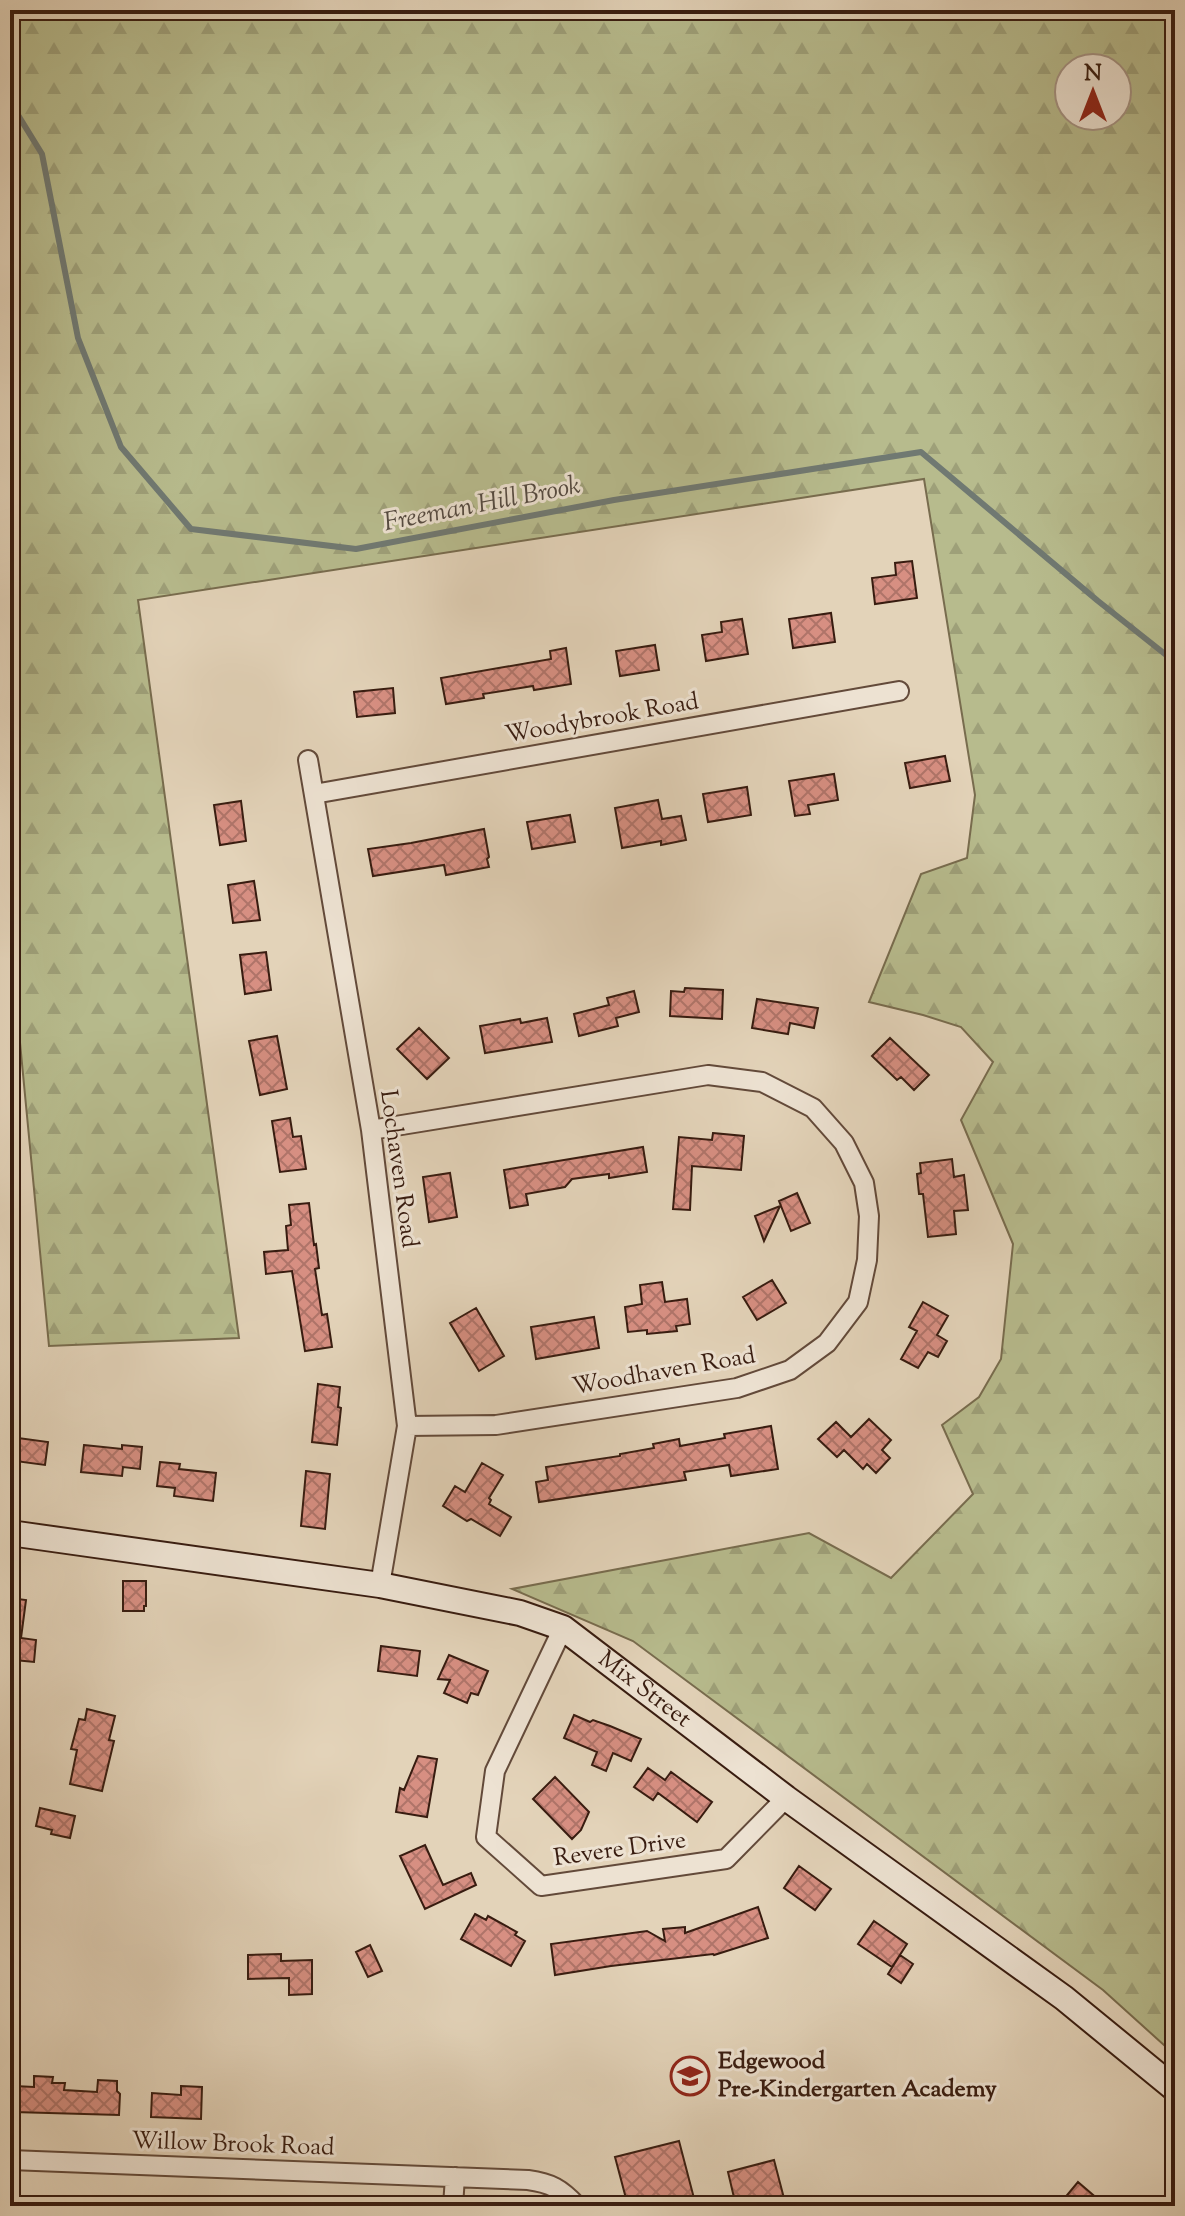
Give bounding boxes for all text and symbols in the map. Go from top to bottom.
north arrow [1053,52,1133,132]
text: N [1084,59,1102,91]
water label: Freeman Hill Brook [380,468,584,542]
street label: Woodybrook Road [503,685,702,753]
street label: Lochaven Road [370,1088,426,1251]
street label: Woodhaven Road [570,1339,759,1405]
street label: Mix Street [590,1643,698,1736]
street label: Revere Drive [552,1824,688,1876]
place label: Edgewood Pre-Kindergarten Academy [718,2045,997,2107]
school or university icon: Edgewood Pre-Kindergarten Academy [669,2055,711,2097]
street label: Willow Brook Road [131,2124,336,2166]

